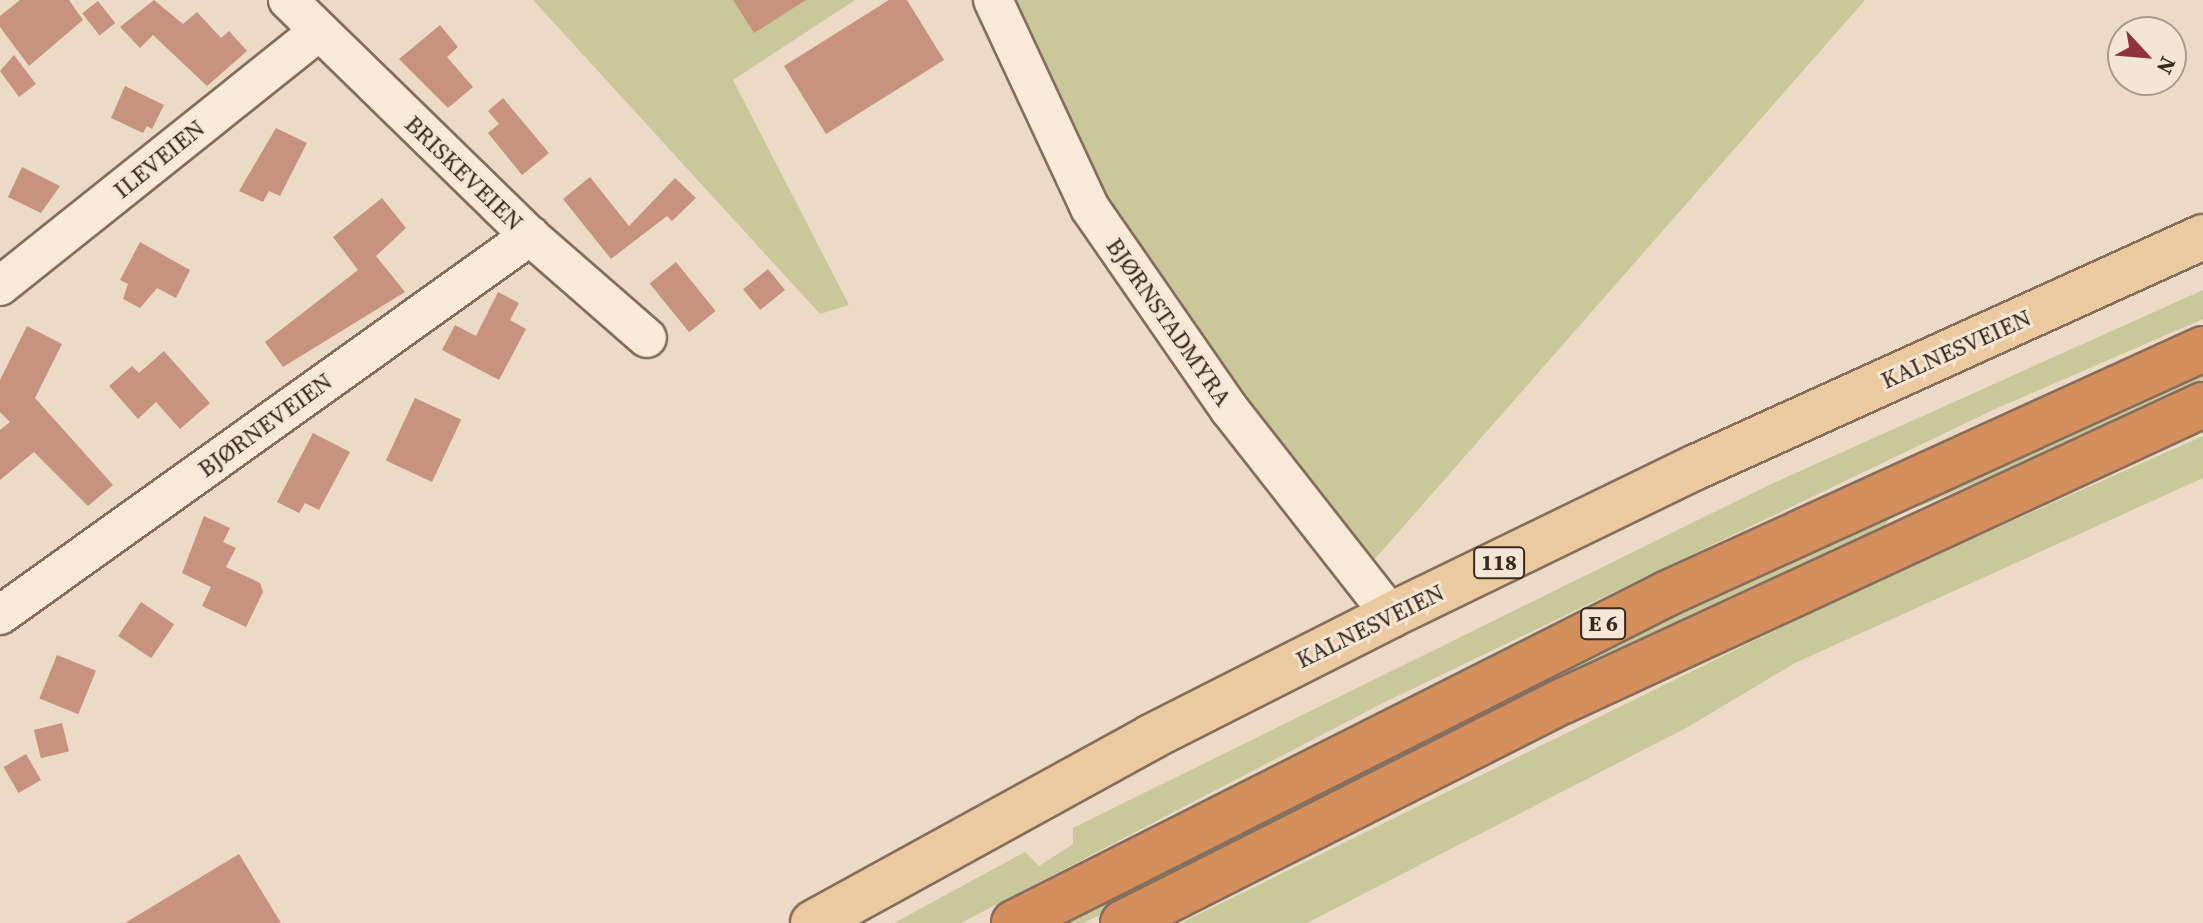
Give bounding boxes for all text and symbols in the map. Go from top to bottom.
north arrow [2107,16,2187,96]
text: N [2150,52,2184,79]
street label: BRISKEVEIEN [399,110,529,236]
street label: ILEVEIEN [108,114,210,204]
street label: BJØRNSTADMYRA [1100,232,1238,412]
street label: KALNESVEIEN [1877,303,2035,395]
street label: BJØRNEVEIEN [192,367,338,483]
road number: 118 [1473,545,1525,581]
street label: KALNESVEIEN [1291,578,1449,674]
road number: E 6 [1579,606,1627,642]

